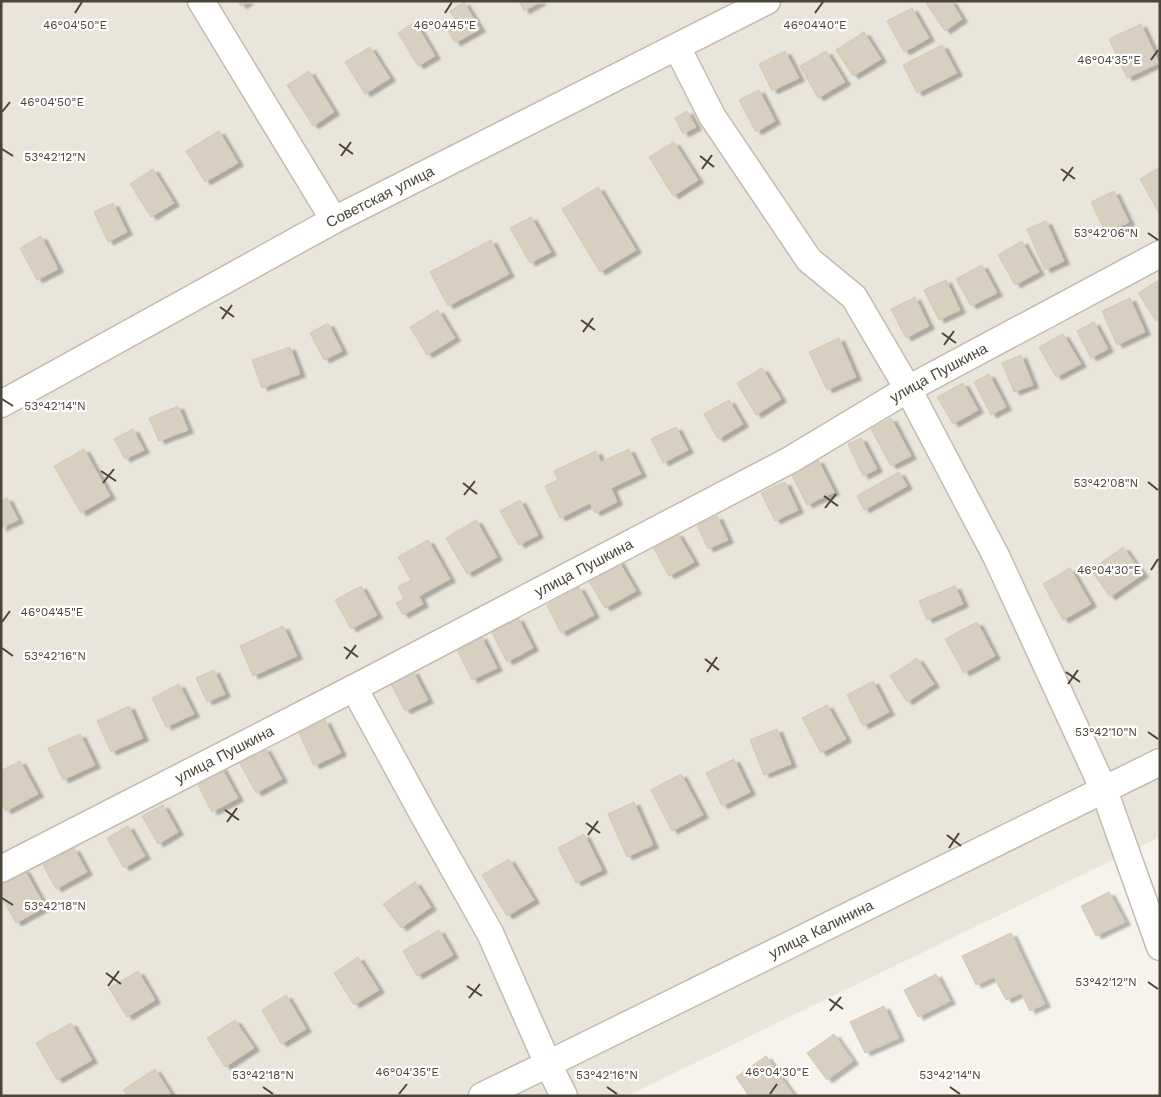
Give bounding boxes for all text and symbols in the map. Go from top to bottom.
text: 46°04'50"E [43,18,107,32]
text: 46°04'45"E [414,18,477,32]
text: 46°04'40"E [783,18,847,32]
text: 46°04'35"E [1077,53,1141,67]
text: 46°04'50"E [20,95,84,109]
text: 53°42'12"N [24,150,86,164]
street label: Советская улица [323,162,438,232]
text: 53°42'06"N [1074,226,1138,240]
street label: улица Пушкина [887,339,991,407]
text: 53°42'14"N [24,399,86,413]
text: 53°42'08"N [1074,476,1138,490]
street label: улица Пушкина [532,534,637,601]
text: 46°04'30"E [1077,563,1141,577]
text: 46°04'45"E [21,605,84,619]
text: 53°42'16"N [24,649,86,663]
street label: улица Пушкина [172,721,277,787]
text: 53°42'10"N [1075,725,1137,739]
street label: улица Калинина [766,896,877,962]
text: 53°42'18"N [24,899,86,913]
text: 53°42'12"N [1075,975,1137,989]
text: 46°04'35"E [375,1065,439,1079]
text: 46°04'30"E [745,1065,809,1079]
text: 53°42'18"N [232,1068,294,1082]
text: 53°42'16"N [576,1068,638,1082]
text: 53°42'14"N [919,1068,981,1082]

